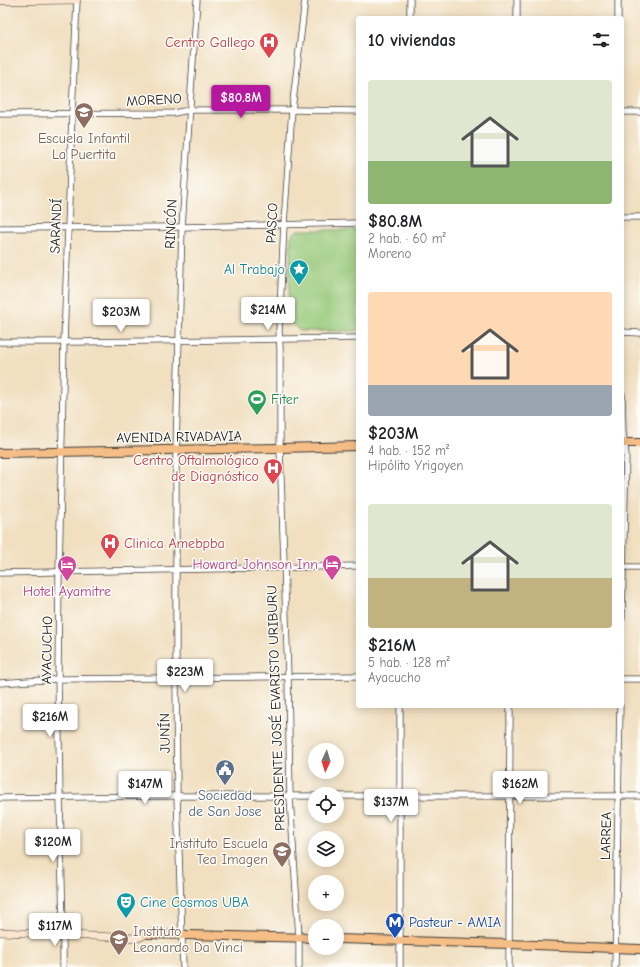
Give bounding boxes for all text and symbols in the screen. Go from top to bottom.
icon: filters [590,29,612,51]
hospital icon: Centro Gallego [258,31,280,59]
text: 10 viviendas [368,31,455,50]
place label: Centro Gallego [165,34,255,51]
pin: $80.8M [208,85,274,119]
street label: MORENO [126,90,182,110]
text: $80.8M [220,90,262,105]
school or university icon: Escuela Infantil La Puertita [73,101,95,129]
icon: home [454,106,526,178]
place label: Escuela Infantil La Puertita [38,130,130,163]
street label: SARANDÍ [47,198,65,254]
street label: RINCÓN [161,199,181,249]
street label: PASCO [262,202,282,244]
text: $80.8M [368,212,422,231]
text: 2 hab. · 60 m² [368,231,446,246]
text: Moreno [368,246,411,261]
place icon: Al Trabajo [288,258,310,286]
place label: Al Trabajo [224,261,285,278]
pin: $214M [240,297,296,331]
pin: $203M [93,299,149,333]
text: $214M [250,302,286,317]
text: $203M [102,304,140,319]
icon: home [454,318,526,390]
sports icon: Fiter [246,388,268,416]
place label: Fiter [271,391,299,408]
text: $203M [368,424,419,443]
street label: AVENIDA RIVADAVIA [116,427,242,447]
text: 4 hab. · 152 m² [368,443,449,458]
place label: Centro Oftalmológico de Diagnóstico [133,452,259,485]
hospital icon: Centro Oftalmológico de Diagnóstico [262,457,284,485]
text: Hipólito Yrigoyen [368,458,463,473]
icon: home [454,530,526,602]
hospital icon: Clinica Amebpba [99,532,121,560]
place label: Clinica Amebpba [124,535,225,552]
hotel icon: Howard Johnson Inn [321,553,343,581]
hotel icon: Hotel Ayamitre [56,554,78,582]
place label: Howard Johnson Inn [192,556,318,573]
place label: Hotel Ayamitre [23,583,111,600]
street label: PRESIDENTE JOSÉ EVARISTO URIBURU [263,585,289,831]
street label: AYACUCHO [38,616,56,684]
text: $216M [368,636,416,655]
text: 5 hab. · 128 m² [368,655,450,670]
pin: $223M [157,659,213,693]
text: $223M [166,664,204,679]
text: Ayacucho [368,670,421,685]
pin: $216M [22,704,78,738]
text: $216M [32,709,68,724]
street label: JUNÍN [156,713,174,753]
north arrow [308,743,344,779]
map controls [308,743,344,955]
public building icon: Sociedad de San Jose [214,758,236,786]
pin: $147M [117,771,173,805]
pin: $162M [492,771,548,805]
text: $147M [127,776,163,791]
text: $162M [502,776,538,791]
place label: Sociedad de San Jose [189,787,261,820]
button: locate [308,787,344,823]
pin: $137M [363,789,419,823]
text: $137M [373,794,409,809]
street label: LARREA [597,812,615,860]
pin: $120M [25,829,81,863]
button: layers [308,831,344,867]
text: $120M [34,834,72,849]
place label: Instituto Escuela Tea Imagen [169,835,268,868]
school or university icon: Instituto Escuela Tea Imagen [271,840,293,868]
button: + [308,875,344,911]
theatre icon: Cine Cosmos UBA [115,891,137,919]
place label: Cine Cosmos UBA [140,894,249,911]
metro station icon: Pasteur - AMIA [384,911,406,939]
pin: $117M [27,913,83,947]
place label: Pasteur - AMIA [409,914,501,931]
text: $117M [38,918,72,933]
button: − [308,919,344,955]
place label: Instituto Leonardo Da Vinci [133,923,243,956]
school or university icon: Instituto Leonardo Da Vinci [108,928,130,956]

